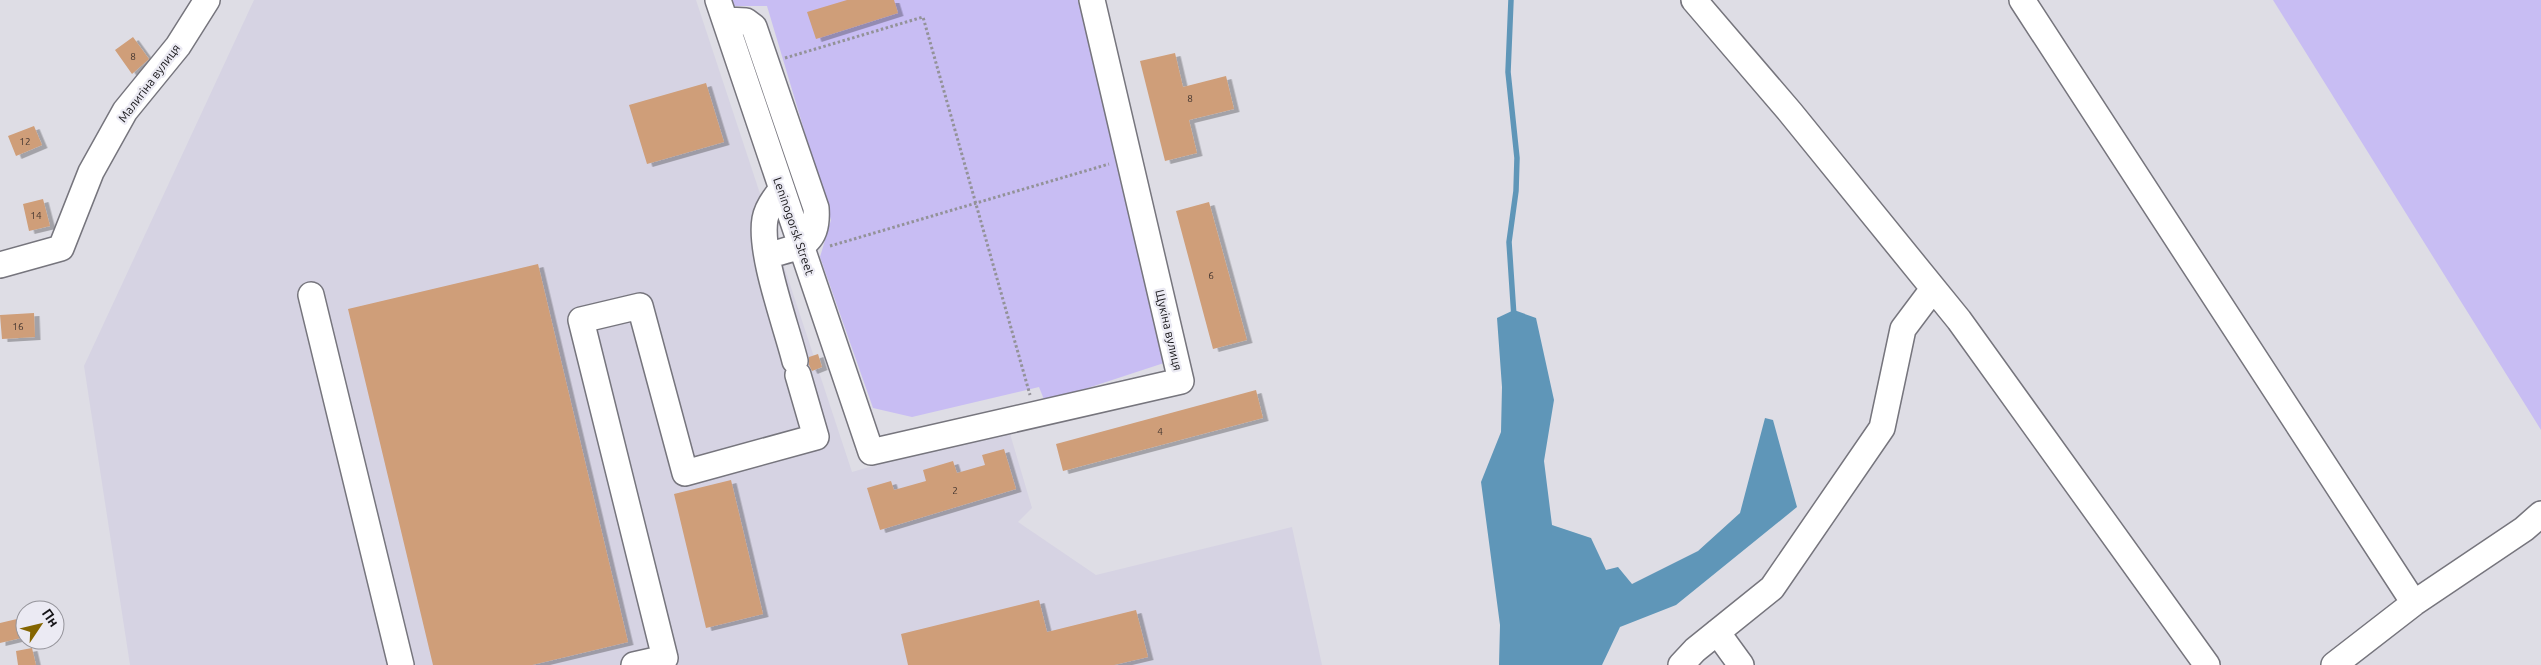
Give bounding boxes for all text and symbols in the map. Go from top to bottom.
street label: Малигіна вулиця [115,41,183,125]
house number: 8 [130,51,136,62]
house number: 8 [1187,93,1193,104]
house number: 12 [19,136,31,147]
street label: Leninogorsk Street [771,175,817,277]
house number: 14 [30,210,42,221]
house number: 6 [1208,270,1214,281]
street label: Щукіна вулиця [1153,288,1185,372]
house number: 16 [12,321,24,332]
house number: 4 [1157,426,1163,437]
house number: 2 [952,485,958,496]
north arrow [15,600,65,650]
text: Пн [39,605,62,630]

